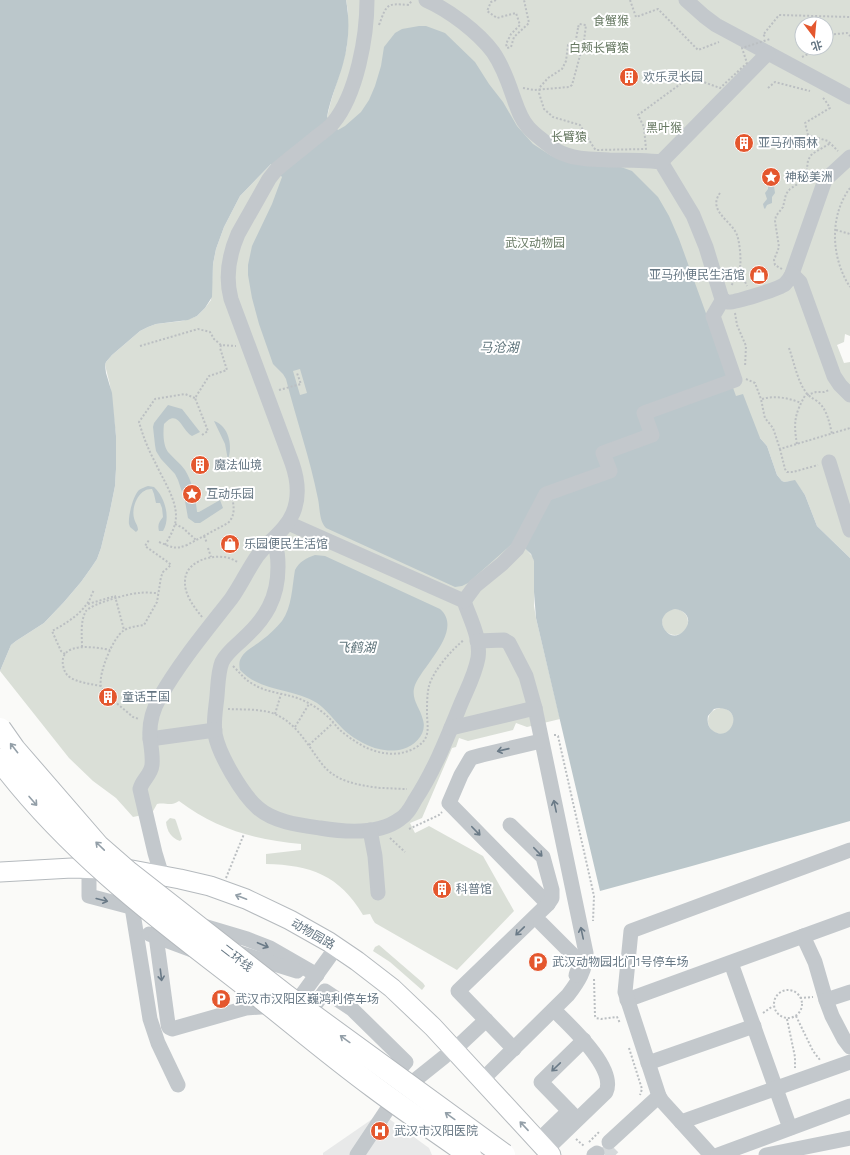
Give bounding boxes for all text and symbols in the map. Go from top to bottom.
park label: 食蟹猴 [593,13,629,28]
north arrow [794,16,834,56]
text: 北 [810,37,824,54]
park label: 白颊长臂猿 [569,40,629,55]
building icon: 欢乐灵长园 [618,66,640,88]
place label: 欢乐灵长园 [643,69,703,84]
park label: 黑叶猴 [646,120,682,135]
park label: 长臂猿 [551,129,587,144]
building icon: 亚马孙雨林 [733,132,755,154]
place label: 亚马孙雨林 [758,135,818,150]
place icon: 神秘美洲 [760,166,782,188]
place label: 神秘美洲 [785,169,833,184]
park label: 武汉动物园 [505,235,565,250]
shop icon: 亚马孙便民生活馆 [748,264,770,286]
place label: 亚马孙便民生活馆 [649,267,745,282]
water label: 马沧湖 [479,339,520,355]
building icon: 魔法仙境 [189,454,211,476]
place label: 魔法仙境 [214,457,262,472]
place icon: 互动乐园 [181,483,203,505]
place label: 互动乐园 [206,486,254,501]
shop icon: 乐园便民生活馆 [219,533,241,555]
place label: 乐园便民生活馆 [244,536,328,551]
water label: 飞鹤湖 [336,639,377,655]
building icon: 童话王国 [97,686,119,708]
place label: 童话王国 [122,689,170,704]
one-way arrow [10,743,18,754]
one-way arrow [497,746,510,754]
one-way arrow [29,796,38,806]
one-way arrow [551,800,559,813]
one-way arrow [471,826,481,836]
one-way arrow [95,841,105,851]
one-way arrow [533,847,543,857]
building icon: 科普馆 [431,878,453,900]
place label: 科普馆 [456,881,492,896]
one-way arrow [236,893,248,901]
one-way arrow [95,896,108,904]
street label: 动物园路 [289,915,338,952]
one-way arrow [515,927,525,936]
one-way arrow [578,927,586,940]
street label: 二环线 [219,941,256,975]
one-way arrow [257,942,269,950]
parking icon: 武汉动物园北门1号停车场 [527,951,549,973]
place label: 武汉动物园北门1号停车场 [552,954,688,969]
one-way arrow [157,968,165,981]
parking icon: 武汉市汉阳区巍鸿利停车场 [210,988,232,1010]
place label: 武汉市汉阳区巍鸿利停车场 [235,991,379,1006]
one-way arrow [339,1035,350,1043]
one-way arrow [551,1063,561,1072]
one-way arrow [445,1112,456,1120]
hospital icon: 武汉市汉阳医院 [369,1120,391,1142]
one-way arrow [520,1121,529,1131]
place label: 武汉市汉阳医院 [394,1123,478,1138]

